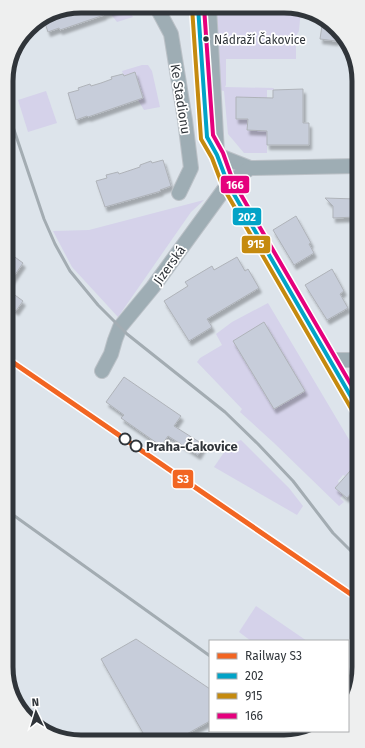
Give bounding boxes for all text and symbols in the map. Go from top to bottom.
place label: Nádraží Čakovice [214,32,306,47]
marker: Nádraží Čakovice [201,34,211,44]
street label: Ke Stadionu [168,63,193,135]
line badge: 166 [220,175,250,194]
text: 166 [226,179,244,192]
line badge: 202 [232,207,262,226]
text: 202 [238,211,256,224]
line badge: 915 [241,235,271,254]
text: 915 [248,238,265,251]
street label: Jizerská [150,243,189,288]
unlabelled marker [118,432,132,446]
place label: Praha-Čakovice [146,438,238,454]
marker: Praha-Čakovice [129,439,143,453]
line badge: S3 [172,469,194,489]
text: S3 [177,473,189,486]
legend [209,640,349,732]
text: Railway S3 [245,649,302,663]
text: 202 [245,669,263,683]
text: 915 [245,689,262,703]
north arrow [16,692,56,732]
text: N [31,696,39,709]
text: 166 [245,709,263,723]

